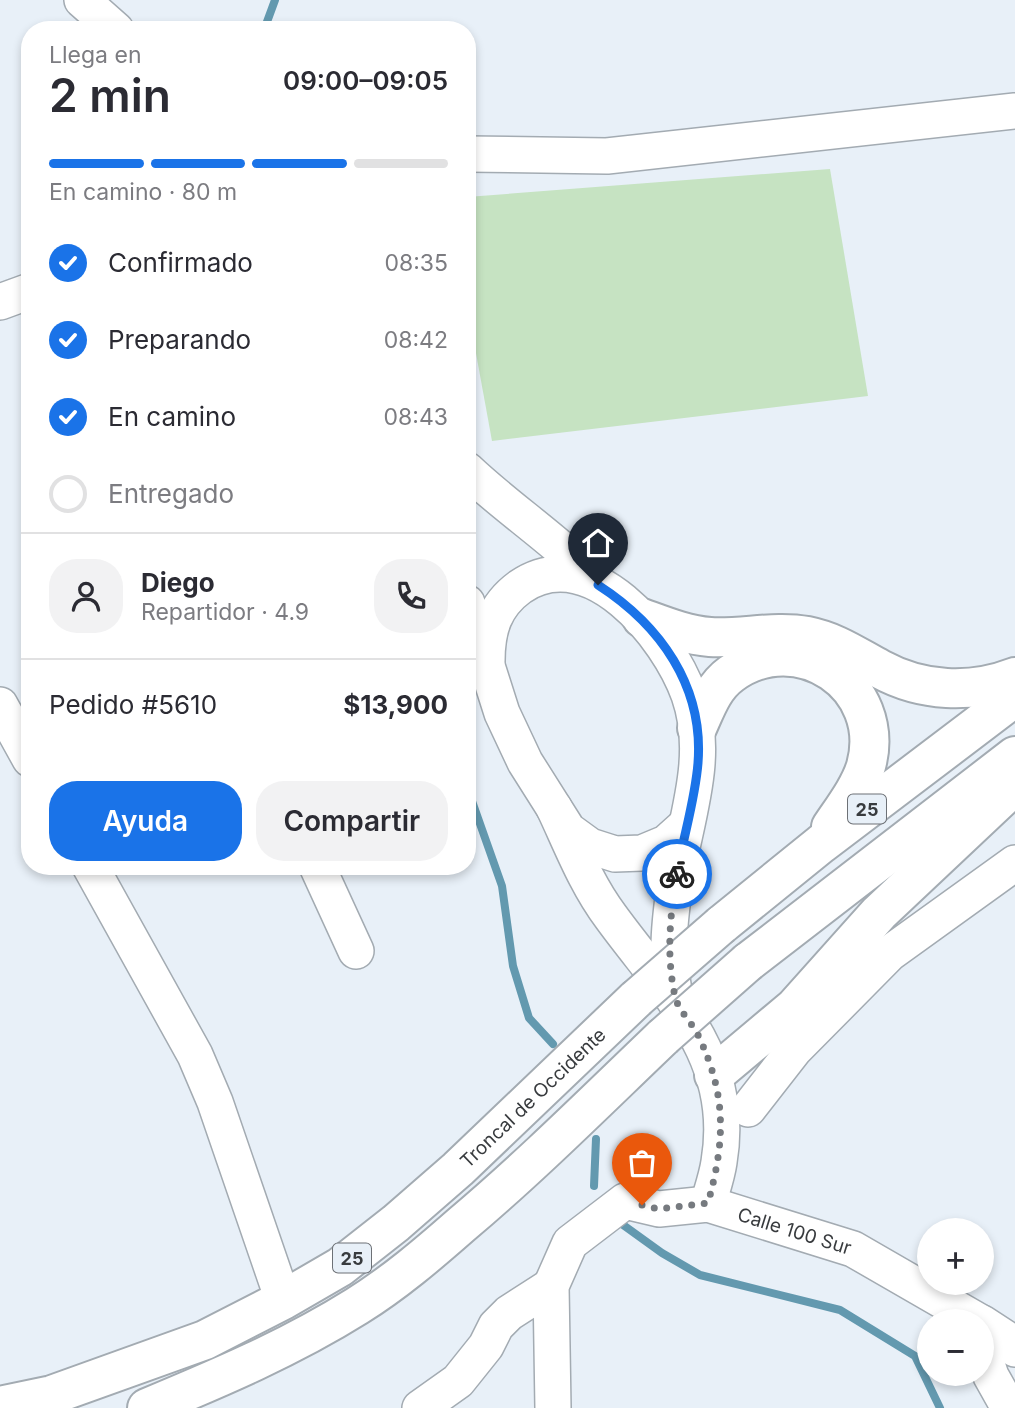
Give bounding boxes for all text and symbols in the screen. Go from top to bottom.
text: Llega en [49,41,141,69]
text: 09:00–09:05 [283,65,448,96]
text: 2 min [49,67,171,123]
text: En camino · 80 m [49,178,237,206]
icon: check [49,244,87,282]
text: Confirmado [108,247,253,278]
text: 08:35 [384,249,448,277]
icon: check [49,321,87,359]
text: Preparando [108,324,251,355]
text: 08:42 [384,326,448,354]
icon: check [49,398,87,436]
text: En camino [108,401,236,432]
text: 08:43 [384,403,448,431]
text: Entregado [108,478,234,509]
pin [568,513,628,585]
icon: home [579,524,617,562]
button: person [49,559,123,633]
button: phone [374,559,448,633]
text: Diego [141,567,215,598]
text: Repartidor · 4.9 [141,598,309,626]
text: Pedido #5610 [49,689,217,720]
text: $13,900 [343,689,448,720]
button: Ayuda [49,781,242,861]
button: Compartir [256,781,448,861]
road number: 25 [848,794,886,824]
courier [642,839,712,909]
icon: bike [658,855,696,893]
street label: Troncal de Occidente [455,1023,610,1172]
pin [612,1133,672,1205]
icon: bag [623,1144,661,1182]
street label: Calle 100 Sur [735,1202,854,1259]
map controls [917,1218,994,1386]
button: + [917,1218,994,1295]
road number: 25 [333,1244,371,1273]
button: − [917,1309,994,1386]

